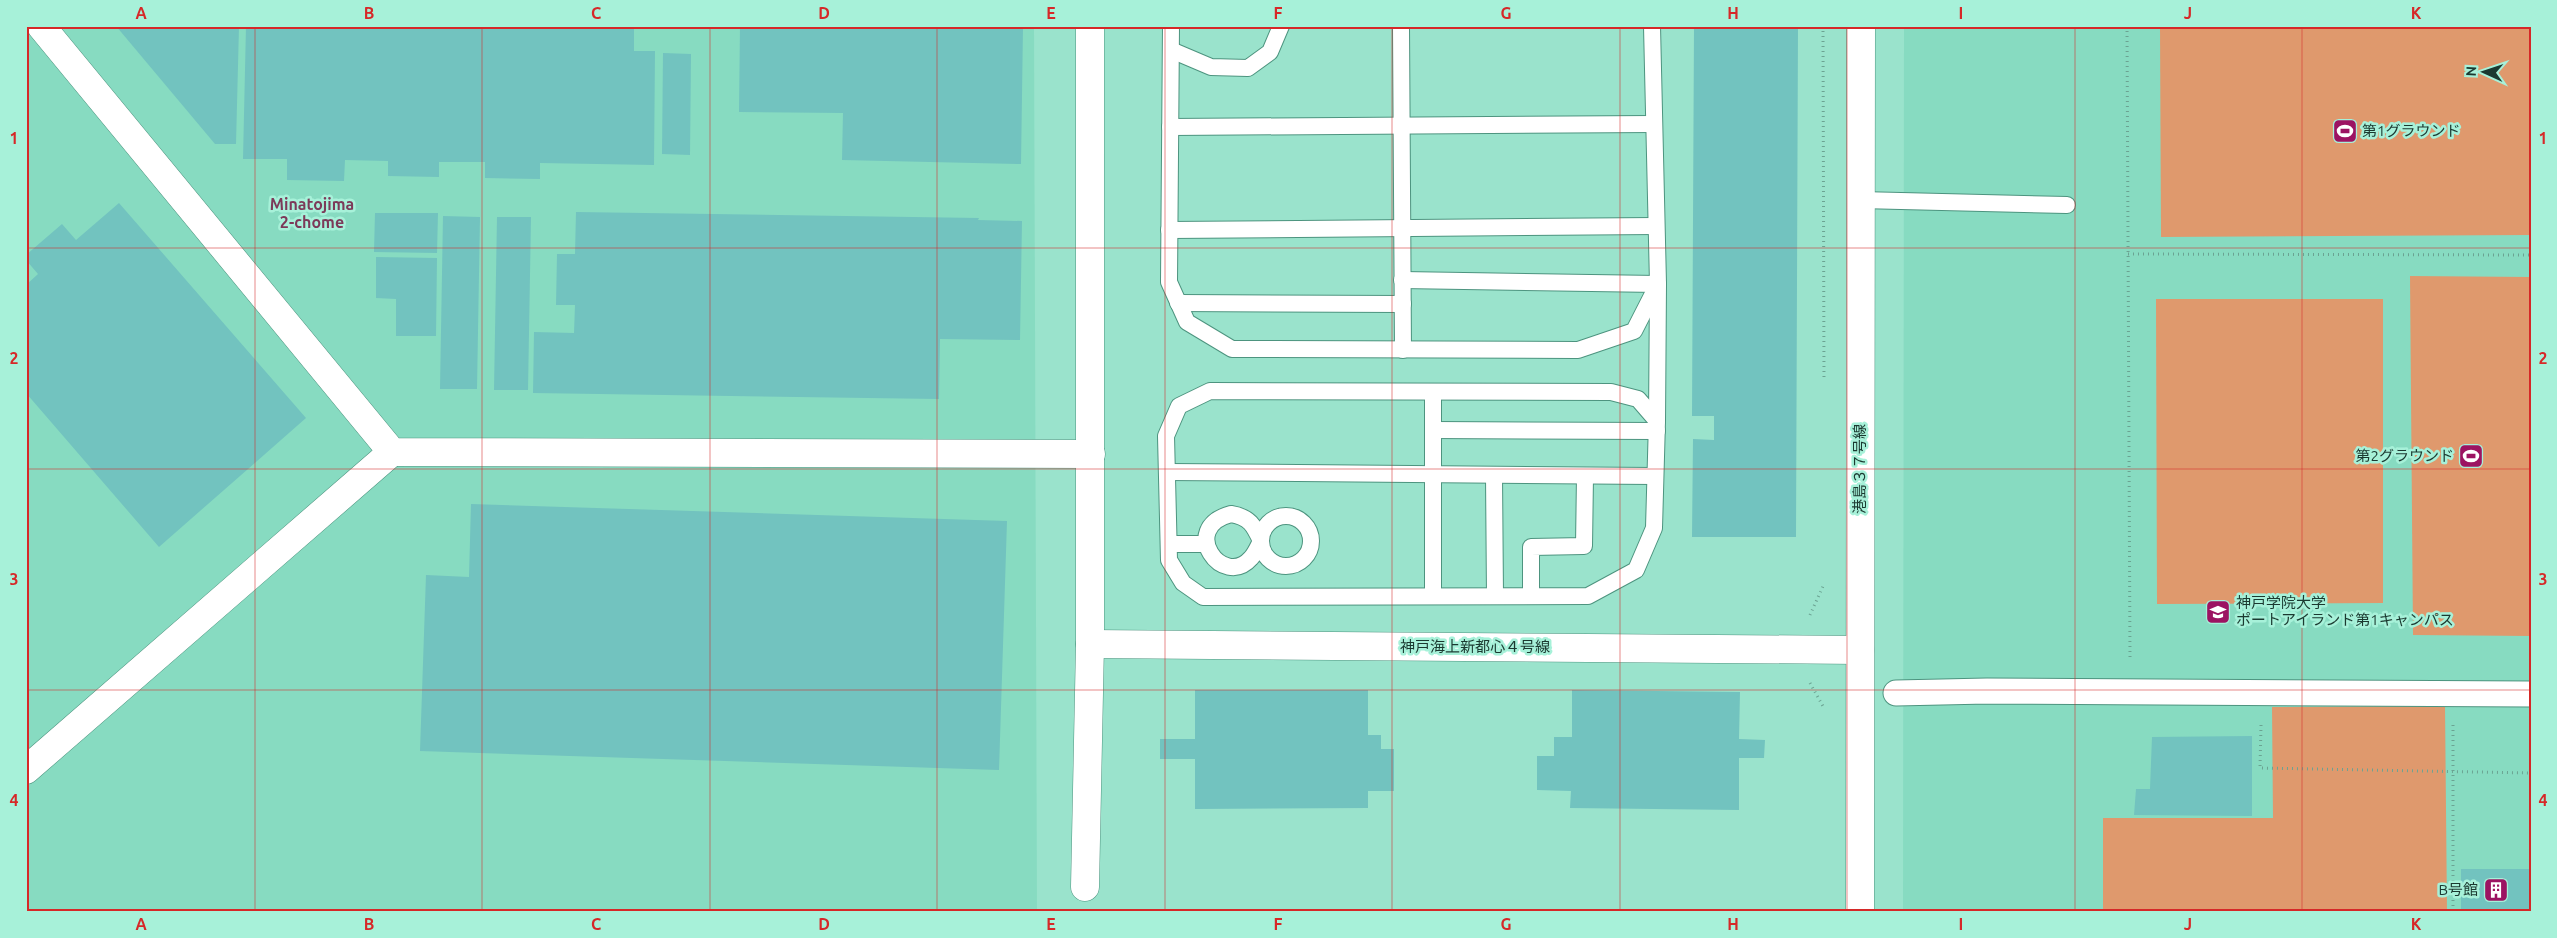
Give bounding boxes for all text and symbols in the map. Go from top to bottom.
text: A [135,4,147,22]
text: B [364,4,374,22]
text: C [591,4,601,22]
text: D [818,4,830,22]
text: E [1046,4,1056,22]
text: F [1274,4,1283,22]
text: G [1500,4,1512,22]
text: H [1727,4,1739,22]
text: I [1959,4,1963,22]
text: J [2184,4,2192,22]
text: K [2411,4,2422,22]
north arrow [2460,48,2510,98]
text: N [2463,66,2479,77]
sports icon: 第1グラウンド [2332,118,2358,144]
place label: 第1グラウンド [2362,122,2460,139]
text: 1 [9,129,19,147]
text: 1 [2538,129,2548,147]
district label: Minatojima 2-chome [270,195,354,231]
text: 2 [9,349,19,367]
text: 2 [2538,349,2548,367]
street label: 港島３７号線 [1851,424,1868,514]
sports icon: 第2グラウンド [2458,443,2484,469]
place label: 第2グラウンド [2356,447,2454,464]
text: 3 [9,570,19,588]
text: 3 [2538,570,2548,588]
place label: 神戸学院大学 ポートアイランド第1キャンパス [2236,594,2454,628]
school or university icon: 神戸学院大学 ポートアイランド第1キャンパス [2205,599,2231,625]
street label: 神戸海上新都心４号線 [1400,638,1550,655]
text: 4 [9,791,19,809]
text: 4 [2538,791,2548,809]
building icon: B号館 [2483,877,2509,903]
place label: B号館 [2438,881,2478,898]
text: A [135,915,147,933]
text: B [364,915,374,933]
text: C [591,915,601,933]
text: D [818,915,830,933]
text: E [1046,915,1056,933]
text: F [1274,915,1283,933]
text: G [1500,915,1512,933]
text: H [1727,915,1739,933]
text: I [1959,915,1963,933]
text: J [2184,915,2192,933]
text: K [2411,915,2422,933]

